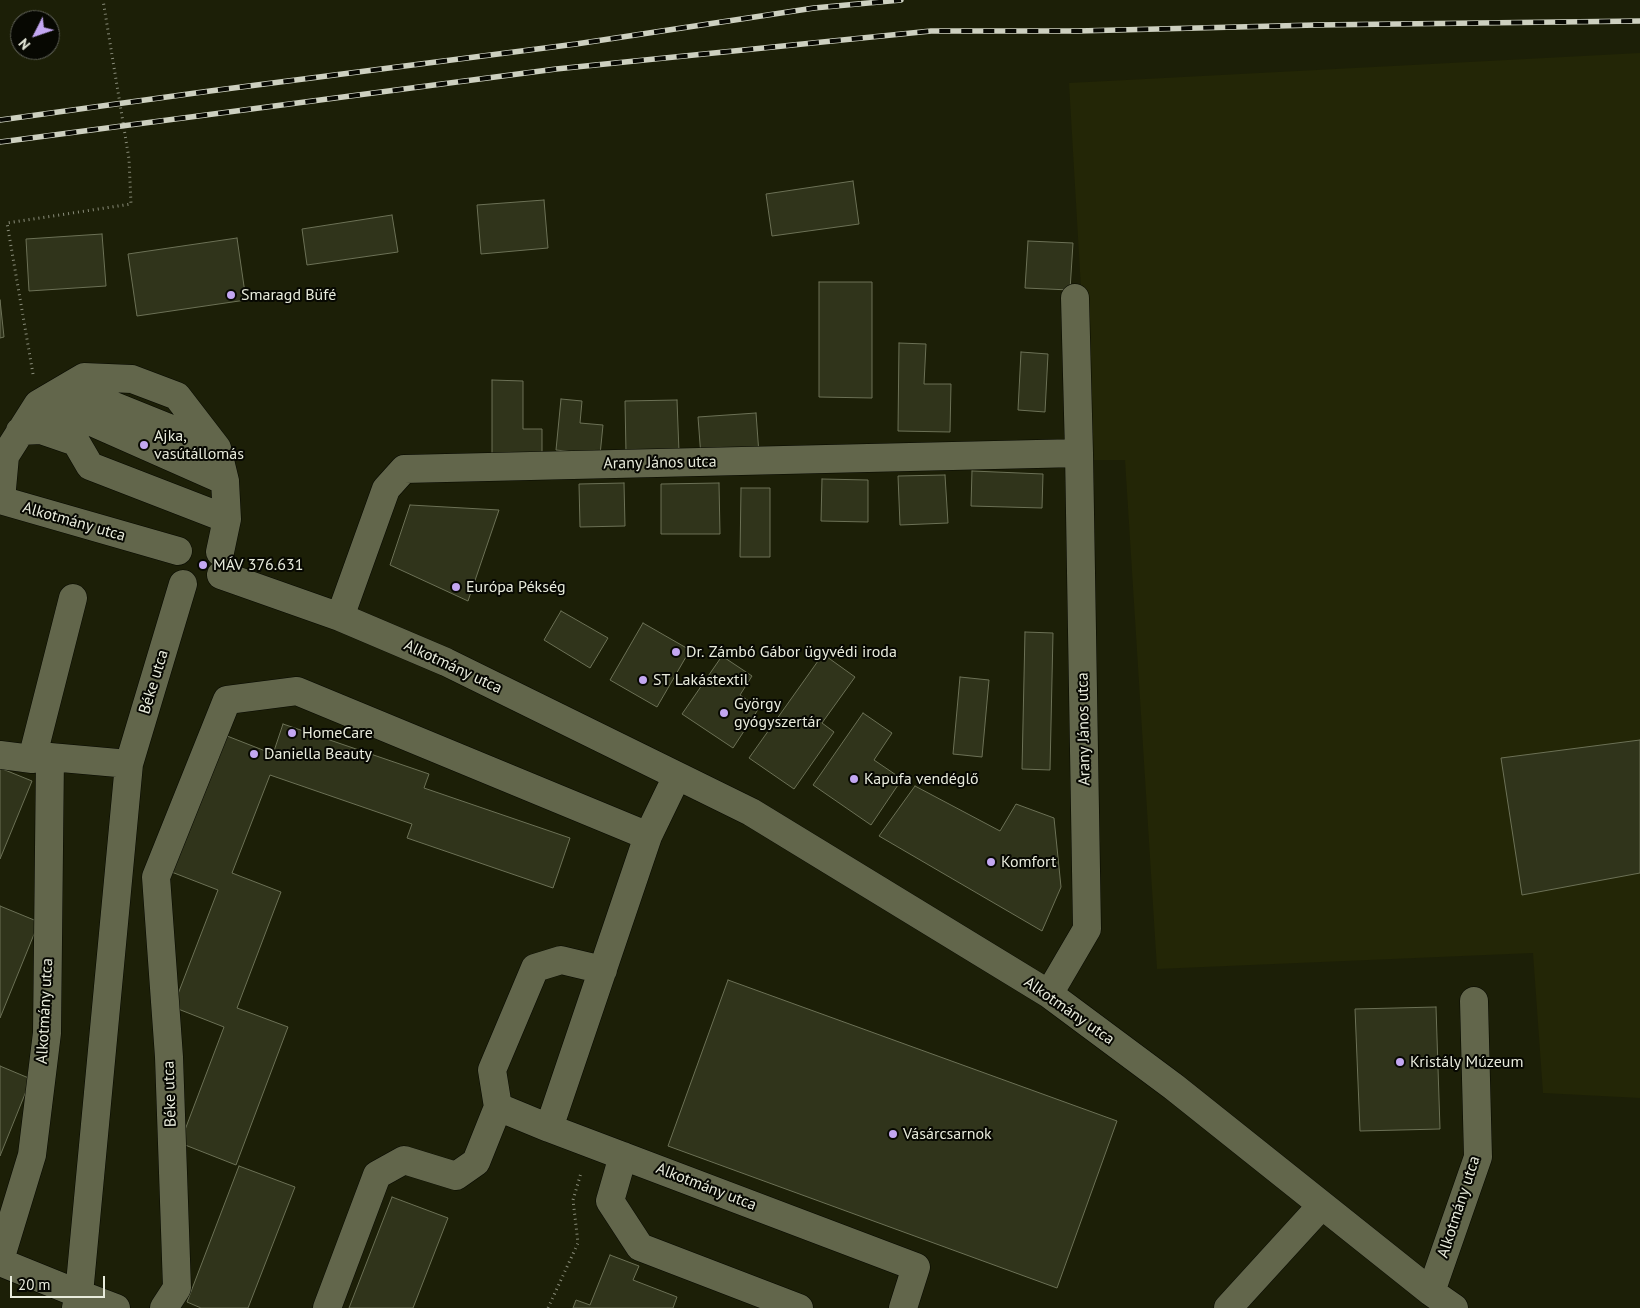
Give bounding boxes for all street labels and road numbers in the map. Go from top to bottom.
street label: Arany János utca [603,452,717,474]
street label: Alkotmány utca [20,498,128,546]
street label: Alkotmány utca [401,636,505,698]
street label: Béke utca [135,647,173,717]
street label: Arany János utca [1073,672,1095,786]
street label: Alkotmány utca [33,958,57,1064]
street label: Alkotmány utca [1020,973,1118,1049]
street label: Béke utca [159,1061,181,1127]
street label: Alkotmány utca [1434,1154,1484,1260]
street label: Alkotmány utca [653,1159,759,1215]

